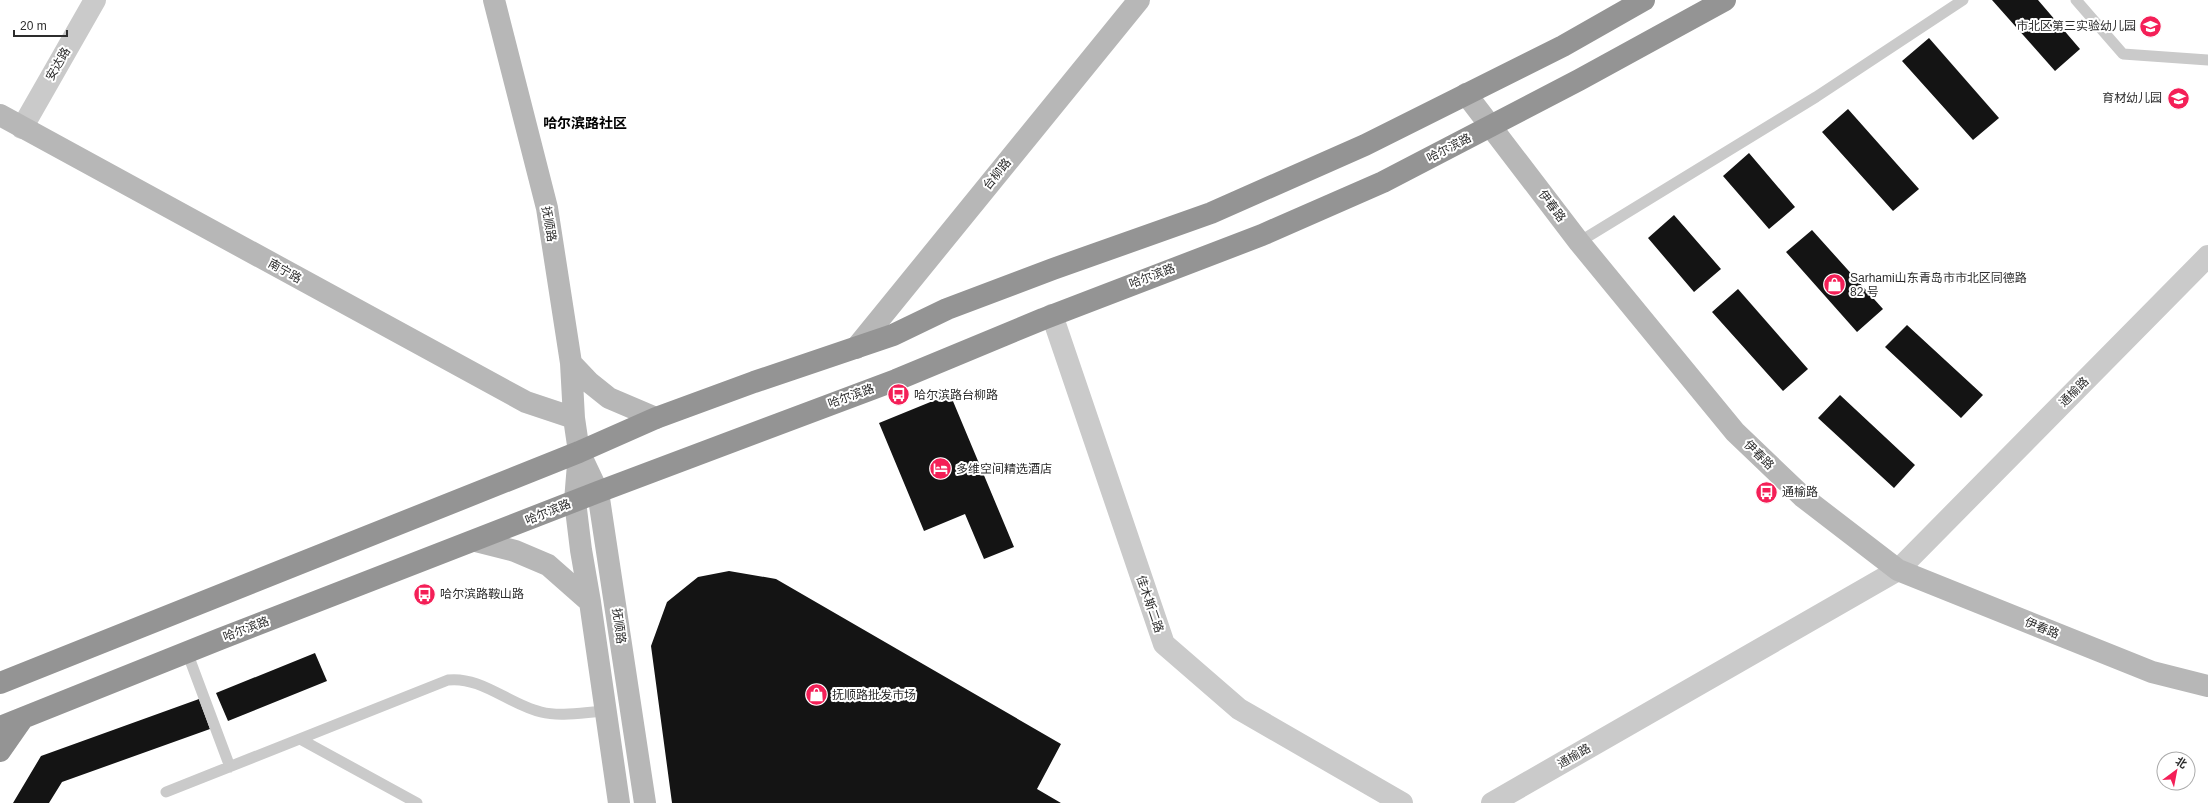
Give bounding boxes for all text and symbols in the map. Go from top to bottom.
scale bar [14,12,67,38]
school or university icon: 市北区第三实验幼儿园 [2138,13,2164,39]
text: 20 m [20,19,47,33]
place label: 市北区第三实验幼儿园 [2016,19,2136,33]
street label: 安达路 [43,45,73,83]
school or university icon: 育材幼儿园 [2165,85,2191,111]
place label: 育材幼儿园 [2102,91,2162,105]
district label: 哈尔滨路社区 [543,115,627,131]
street label: 哈尔滨路 [1424,131,1474,165]
street label: 台柳路 [980,156,1014,192]
street label: 伊春路 [1536,187,1568,225]
street label: 抚顺路 [539,205,559,243]
street label: 南宁路 [266,256,304,286]
street label: 哈尔滨路 [1127,261,1177,291]
place label: Sarhami山东青岛市市北区同德路 82 号 [1850,271,2027,299]
shop icon: Sarhami山东青岛市市北区同德路 82 号 [1821,272,1847,298]
street label: 通榆路 [2056,374,2092,410]
street label: 哈尔滨路 [826,381,876,411]
bus stop icon: 哈尔滨路台柳路 [885,382,911,408]
place label: 哈尔滨路台柳路 [914,388,998,402]
street label: 伊春路 [1741,437,1777,473]
hotel icon: 多维空间精选酒店 [927,456,953,482]
place label: 多维空间精选酒店 [956,462,1052,476]
bus stop icon: 通榆路 [1753,479,1779,505]
place label: 通榆路 [1782,485,1818,499]
street label: 哈尔滨路 [523,497,573,527]
street label: 佳木斯二路 [1134,573,1166,635]
bus stop icon: 哈尔滨路鞍山路 [412,581,438,607]
place label: 哈尔滨路鞍山路 [440,587,524,601]
street label: 抚顺路 [610,607,628,645]
street label: 哈尔滨路 [221,614,271,644]
street label: 伊春路 [2023,615,2061,641]
shop icon: 抚顺路批发市场 [804,682,830,708]
place label: 抚顺路批发市场 [832,688,916,702]
street label: 通榆路 [1555,741,1593,771]
north arrow [2156,751,2196,791]
text: 北 [2173,755,2189,771]

